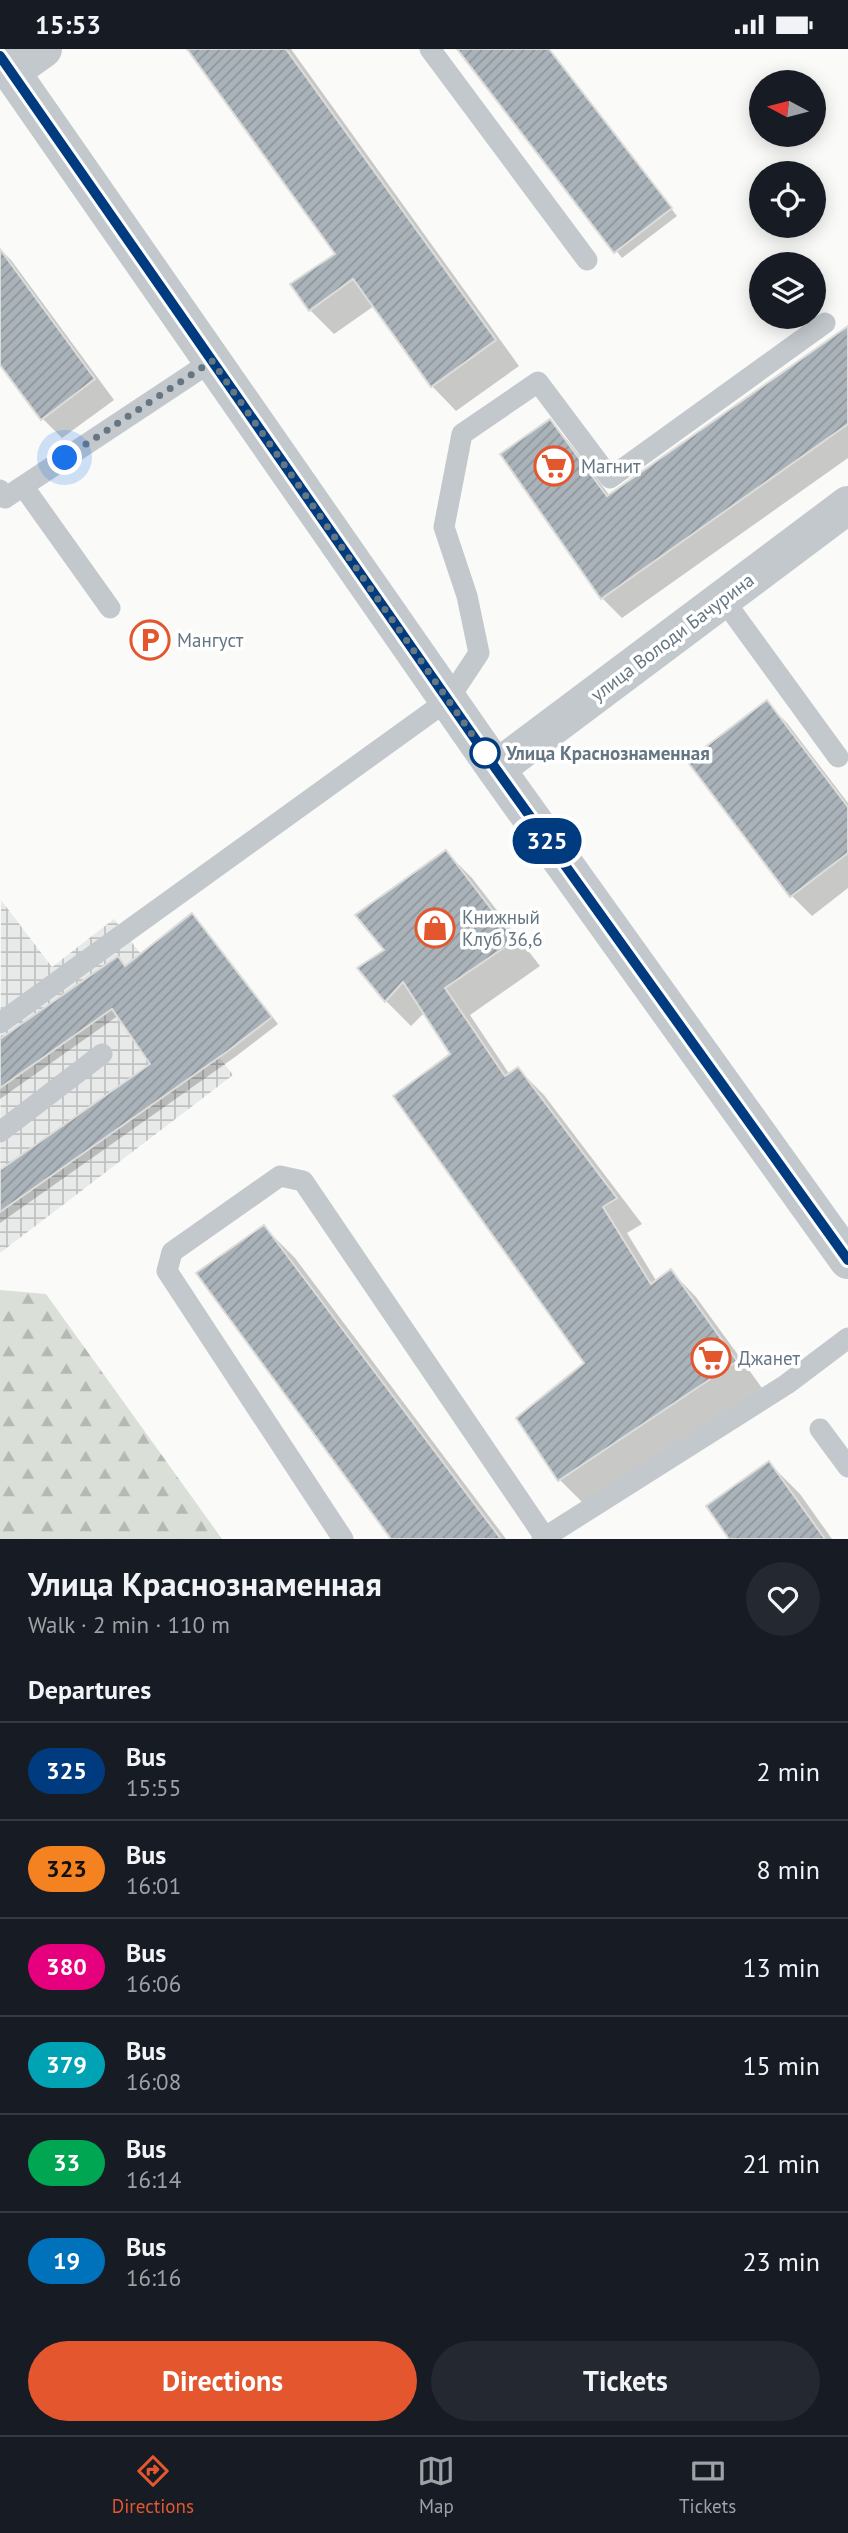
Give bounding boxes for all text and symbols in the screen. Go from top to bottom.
text: 15:53 [35,8,101,41]
north arrow [749,70,826,147]
map controls [749,70,826,329]
button: locate [749,161,826,238]
button: layers [749,252,826,329]
your location [47,440,82,475]
supermarket icon: Магнит [533,445,575,487]
place label: Магнит [581,454,641,478]
street label: улица Володи Бачурина [586,568,758,706]
parking icon: Мангуст [129,619,171,661]
place label: Мангуст [177,628,244,652]
marker: Улица Краснознаменная [470,738,500,768]
place label: Улица Краснознаменная [505,741,710,765]
line badge: 325 [507,818,587,864]
text: 325 [527,825,567,856]
place label: Книжный Клуб 36,6 [462,905,543,951]
shop icon: Книжный Клуб 36,6 [414,907,456,949]
supermarket icon: Джанет [690,1337,732,1379]
place label: Джанет [738,1346,801,1370]
text: Улица Краснознаменная [28,1562,382,1605]
button: heart [746,1562,820,1636]
text: Walk · 2 min · 110 m [28,1610,230,1639]
text: Departures [28,1673,151,1706]
text: Bus [126,1740,166,1773]
text: 325 [46,1755,87,1786]
text: 2 min [757,1755,820,1788]
text: 15:55 [126,1773,181,1802]
text: Bus [126,1838,166,1871]
text: 323 [46,1853,87,1884]
text: 8 min [757,1853,820,1886]
text: 16:01 [126,1871,181,1900]
text: Bus [126,1936,166,1969]
text: 380 [46,1951,87,1982]
text: 13 min [742,1951,820,1984]
text: 16:06 [126,1969,181,1998]
text: Bus [126,2034,166,2067]
text: 379 [46,2049,87,2080]
text: 15 min [742,2049,820,2082]
text: 16:08 [126,2067,181,2096]
text: Bus [126,2132,166,2165]
text: 33 [53,2147,80,2178]
text: 21 min [742,2147,820,2180]
text: 16:14 [126,2165,181,2194]
text: Bus [126,2230,166,2263]
text: 19 [53,2245,80,2276]
text: 23 min [742,2245,820,2278]
text: 16:16 [126,2263,181,2292]
button: Directions [28,2341,417,2421]
button: Tickets [431,2341,820,2421]
tab: Directions [112,2452,194,2518]
tab: Map [417,2452,455,2518]
tab: Tickets [679,2452,736,2518]

